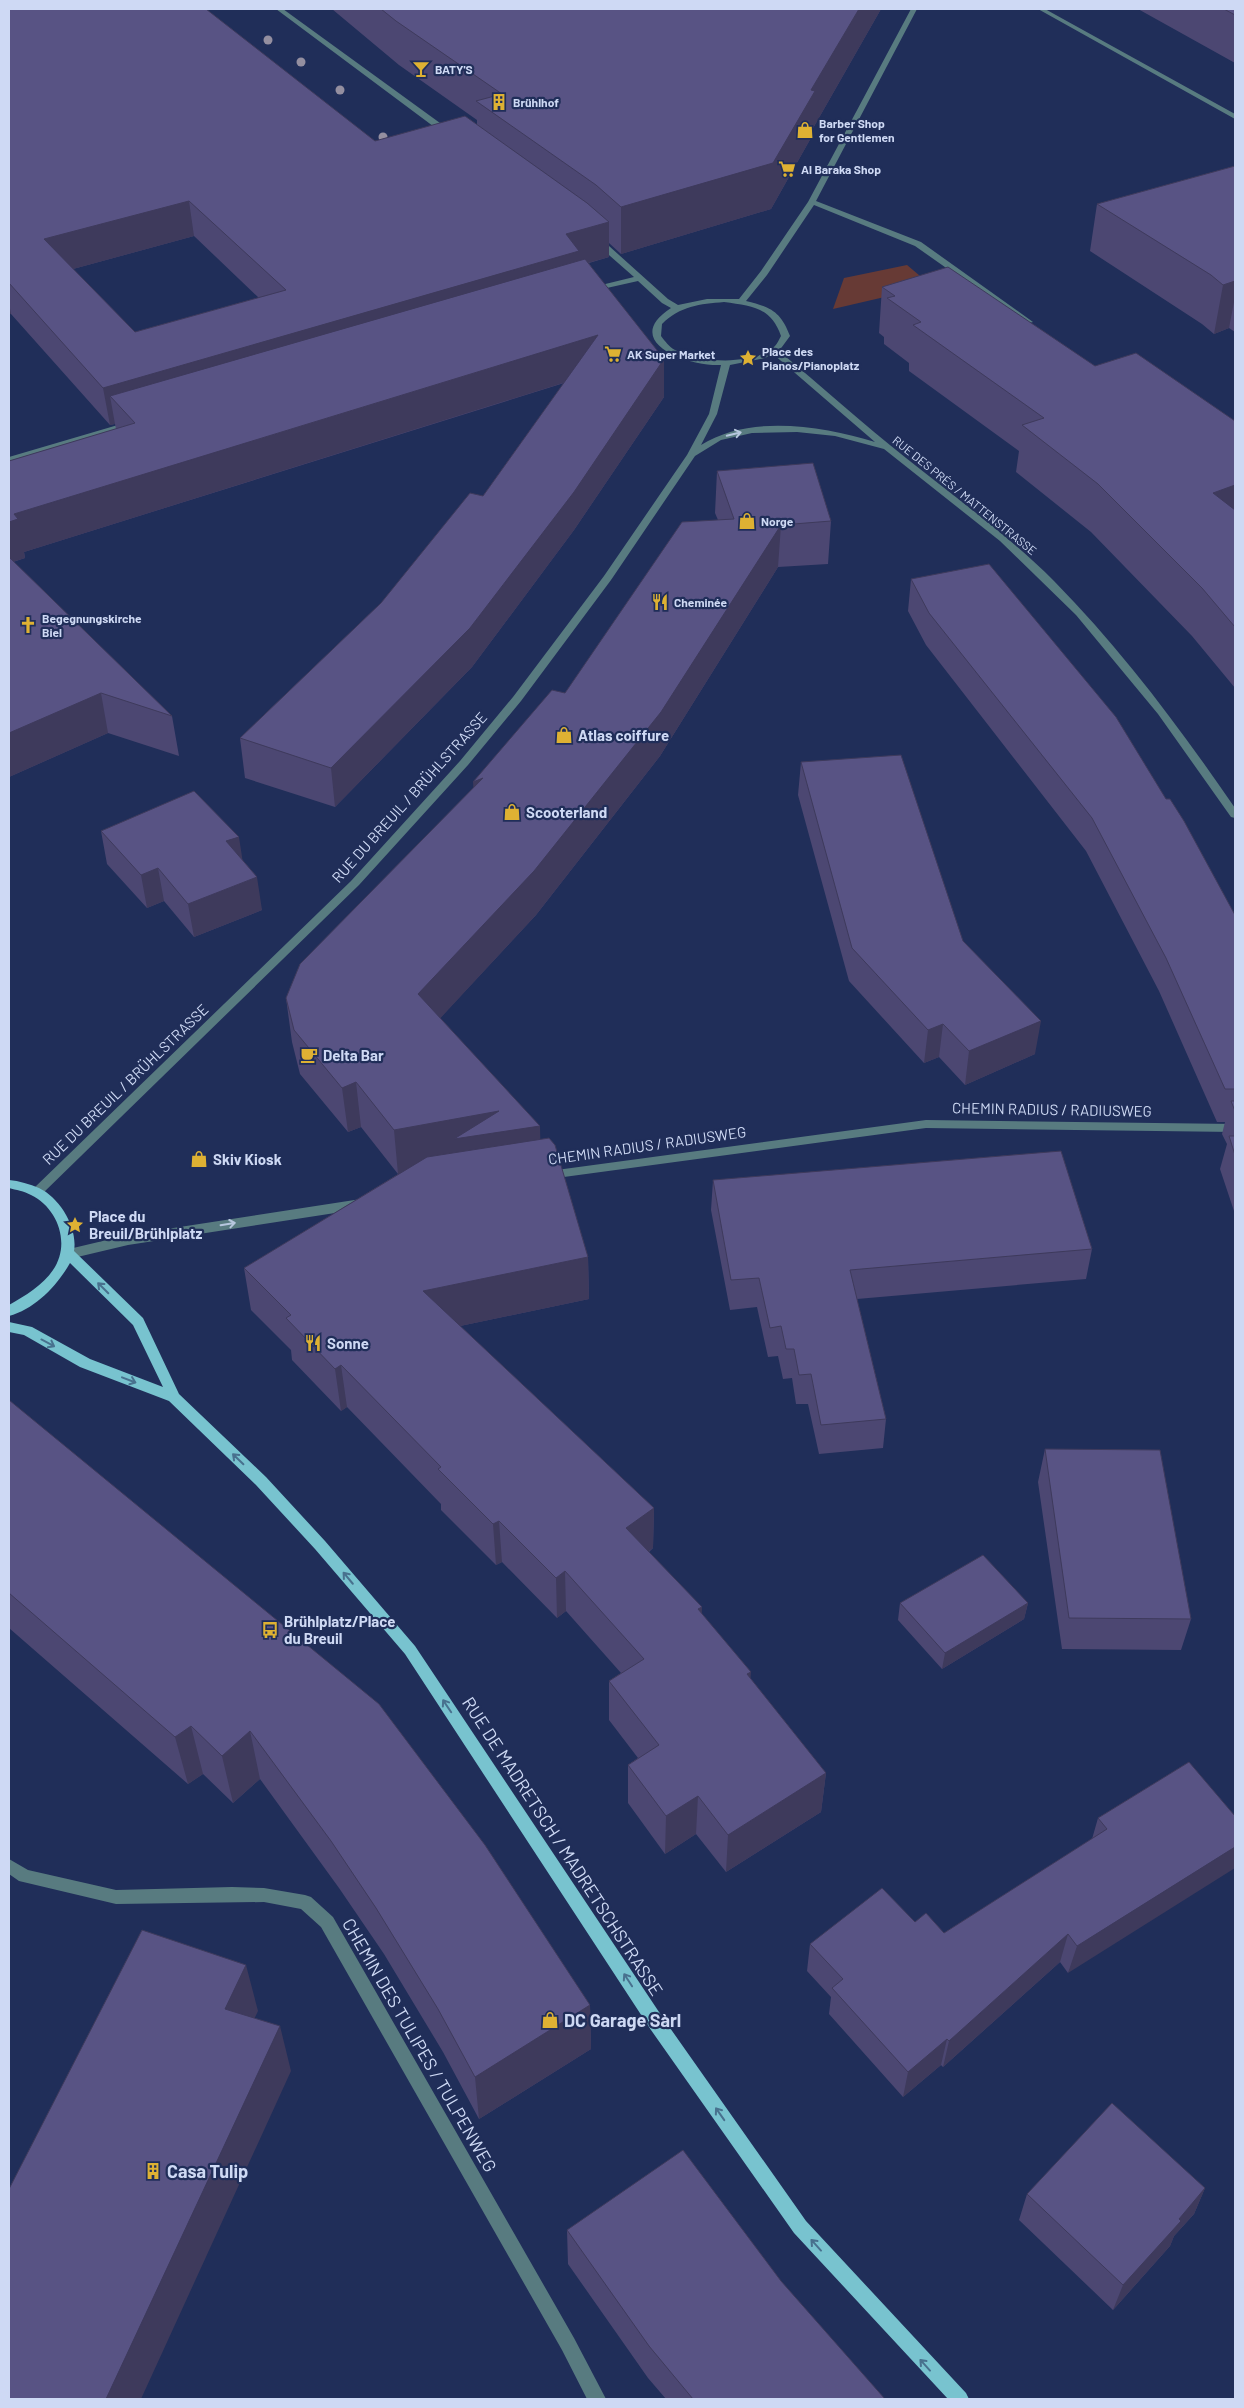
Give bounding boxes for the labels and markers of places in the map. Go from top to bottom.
bar icon: BATY'S [411,59,431,79]
place label: BATY'S [435,62,473,76]
building icon: Brühlhof [489,92,509,112]
place label: Brühlhof [513,95,559,109]
place label: Barber Shop for Gentlemen [819,116,895,144]
shop icon: Barber Shop for Gentlemen [795,120,815,140]
supermarket icon: Al Baraka Shop [777,159,797,179]
place label: Al Baraka Shop [801,162,881,176]
supermarket icon: AK Super Market [603,344,623,364]
place label: Place des Pianos/Pianoplatz [762,344,860,372]
place label: AK Super Market [627,347,716,361]
place icon: Place des Pianos/Pianoplatz [738,348,758,368]
shop icon: Norge [737,511,757,531]
place label: Norge [761,514,794,528]
restaurant icon: Cheminée [650,592,670,612]
place label: Cheminée [674,595,728,609]
place label: Begegnungskirche Biel [42,611,142,639]
church icon: Begegnungskirche Biel [18,615,38,635]
shop icon: Atlas coiffure [554,725,574,745]
place label: Atlas coiffure [578,726,669,744]
shop icon: Scooterland [502,802,522,822]
place label: Scooterland [526,803,607,821]
cafe icon: Delta Bar [299,1045,319,1065]
place label: Delta Bar [323,1046,384,1064]
shop icon: Skiv Kiosk [189,1149,209,1169]
place label: Skiv Kiosk [213,1150,282,1168]
place label: Place du Breuil/Brühlplatz [89,1207,203,1242]
place icon: Place du Breuil/Brühlplatz [65,1215,85,1235]
restaurant icon: Sonne [303,1333,323,1353]
place label: Sonne [327,1334,369,1352]
place label: Brühlplatz/Place du Breuil [284,1612,395,1647]
bus stop icon: Brühlplatz/Place du Breuil [260,1620,280,1640]
place label: DC Garage Sàrl [564,2009,681,2031]
shop icon: DC Garage Sàrl [540,2010,560,2030]
place label: Casa Tulip [167,2160,248,2182]
building icon: Casa Tulip [143,2161,163,2181]

